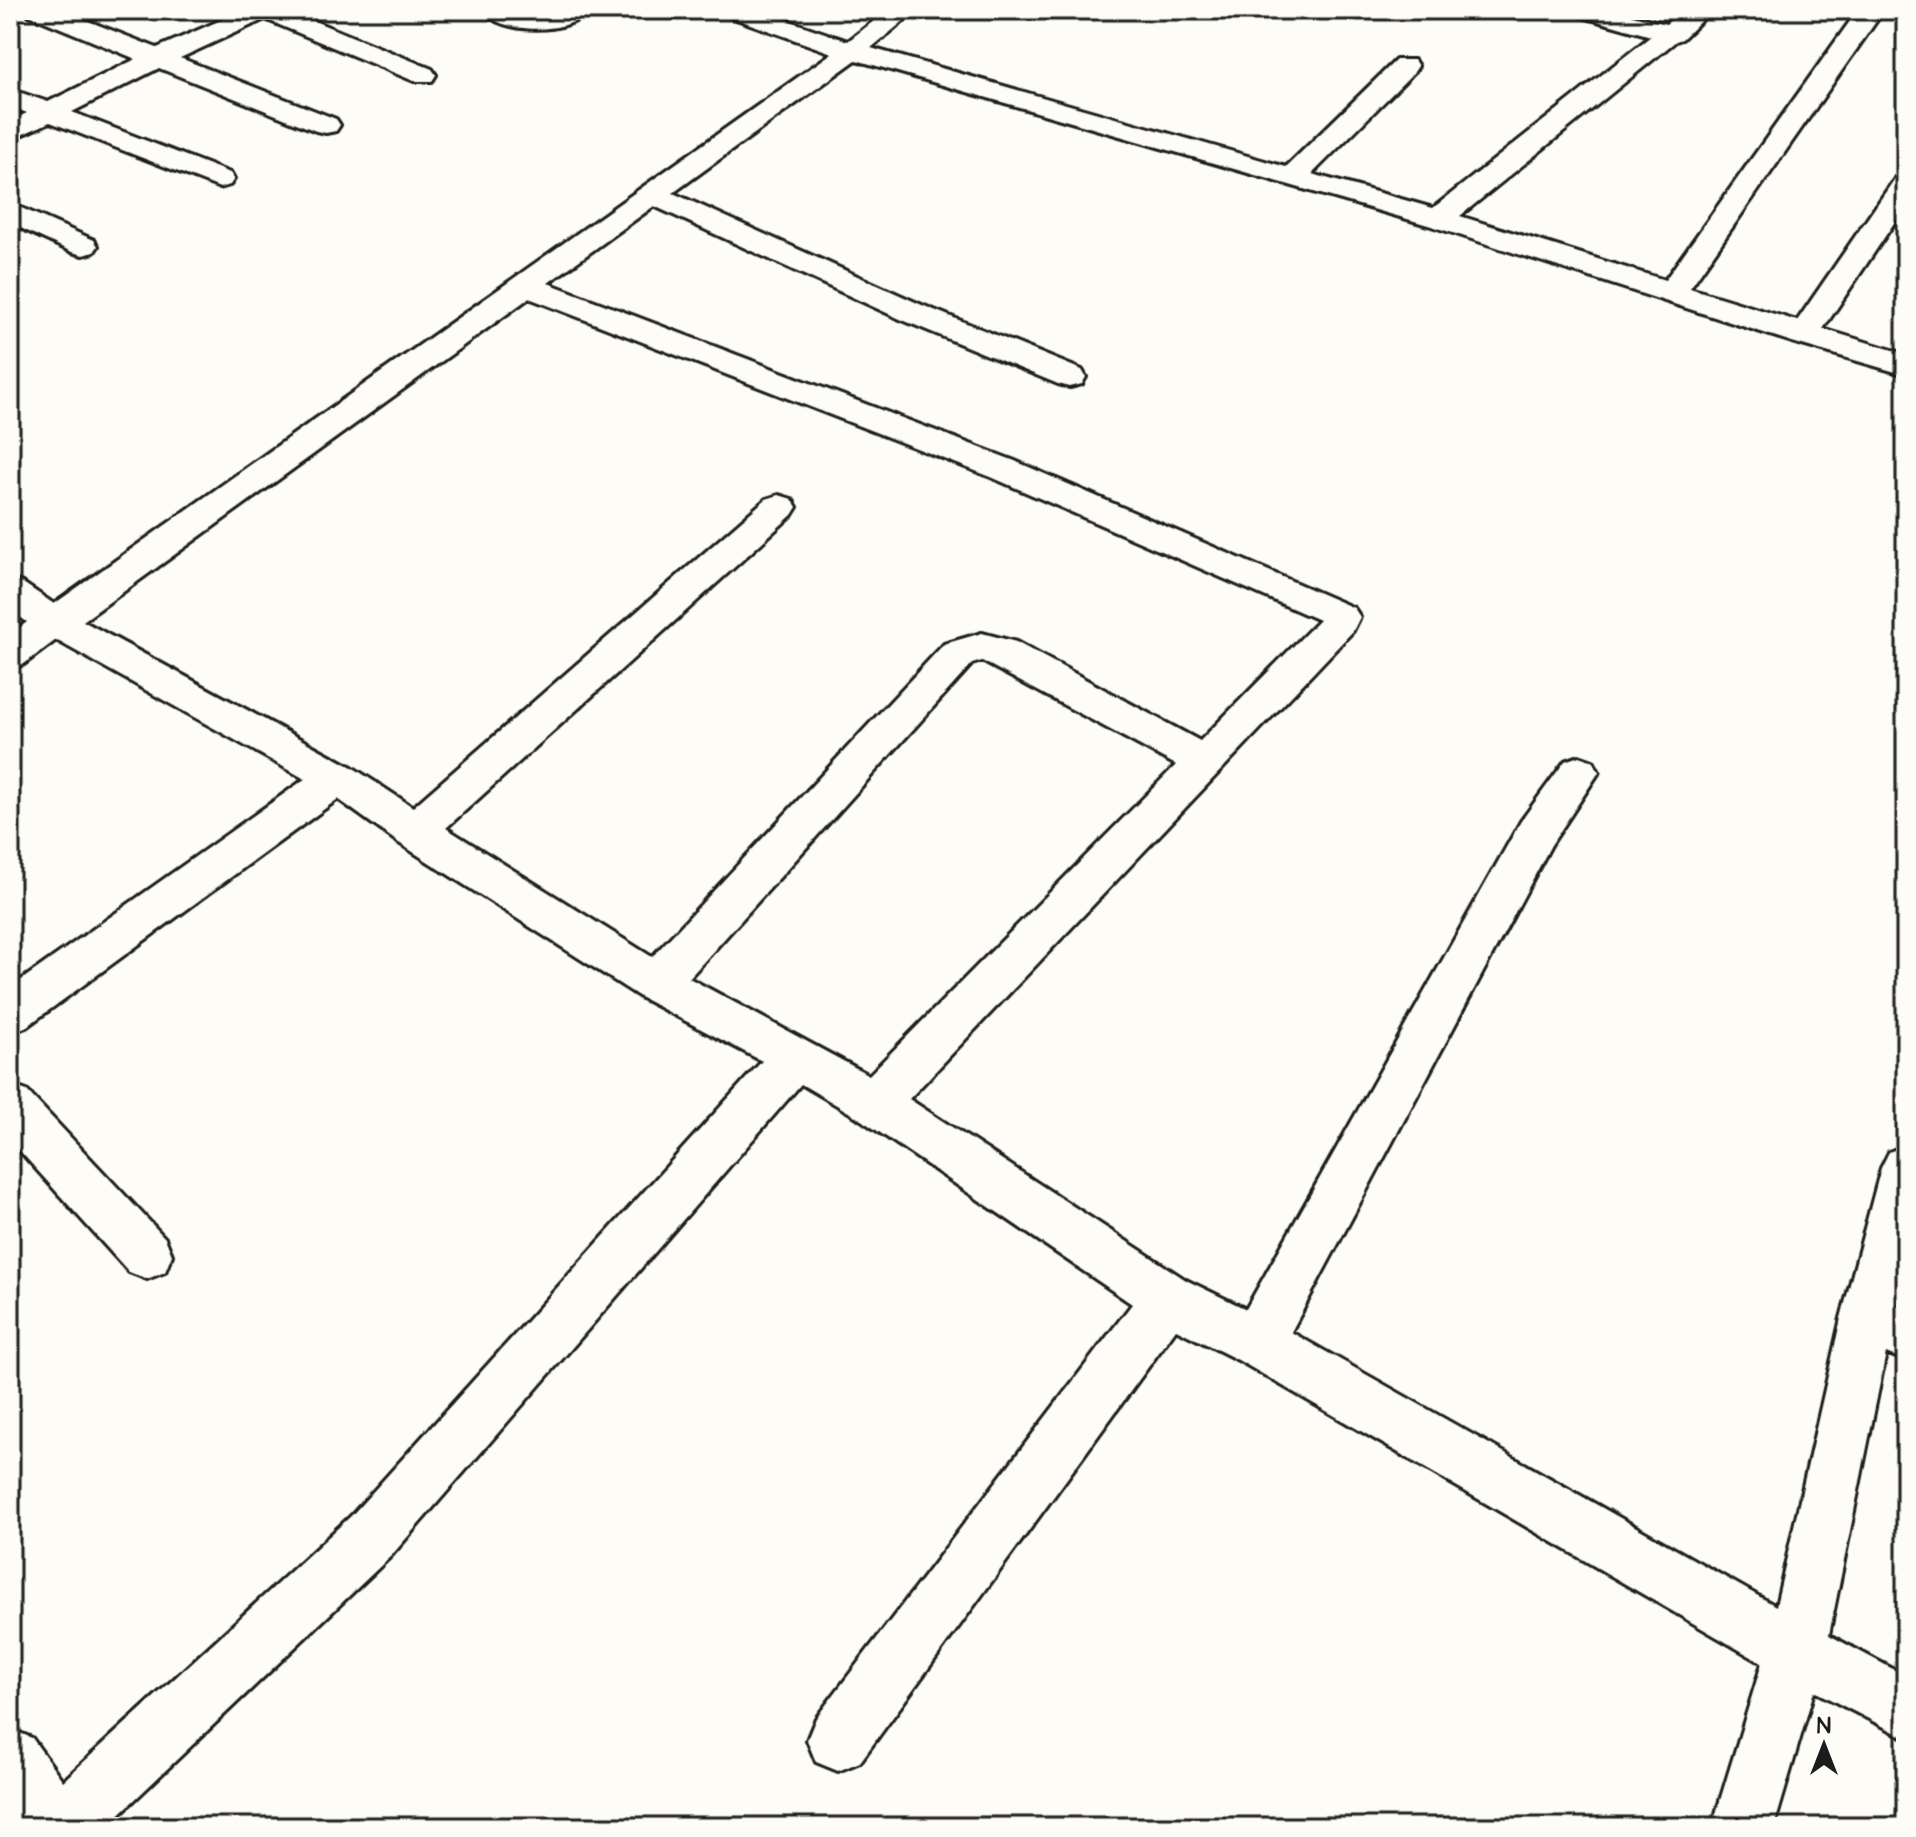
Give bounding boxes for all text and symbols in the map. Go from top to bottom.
north arrow [1784,1705,1864,1785]
text: N [1817,1711,1831,1742]

